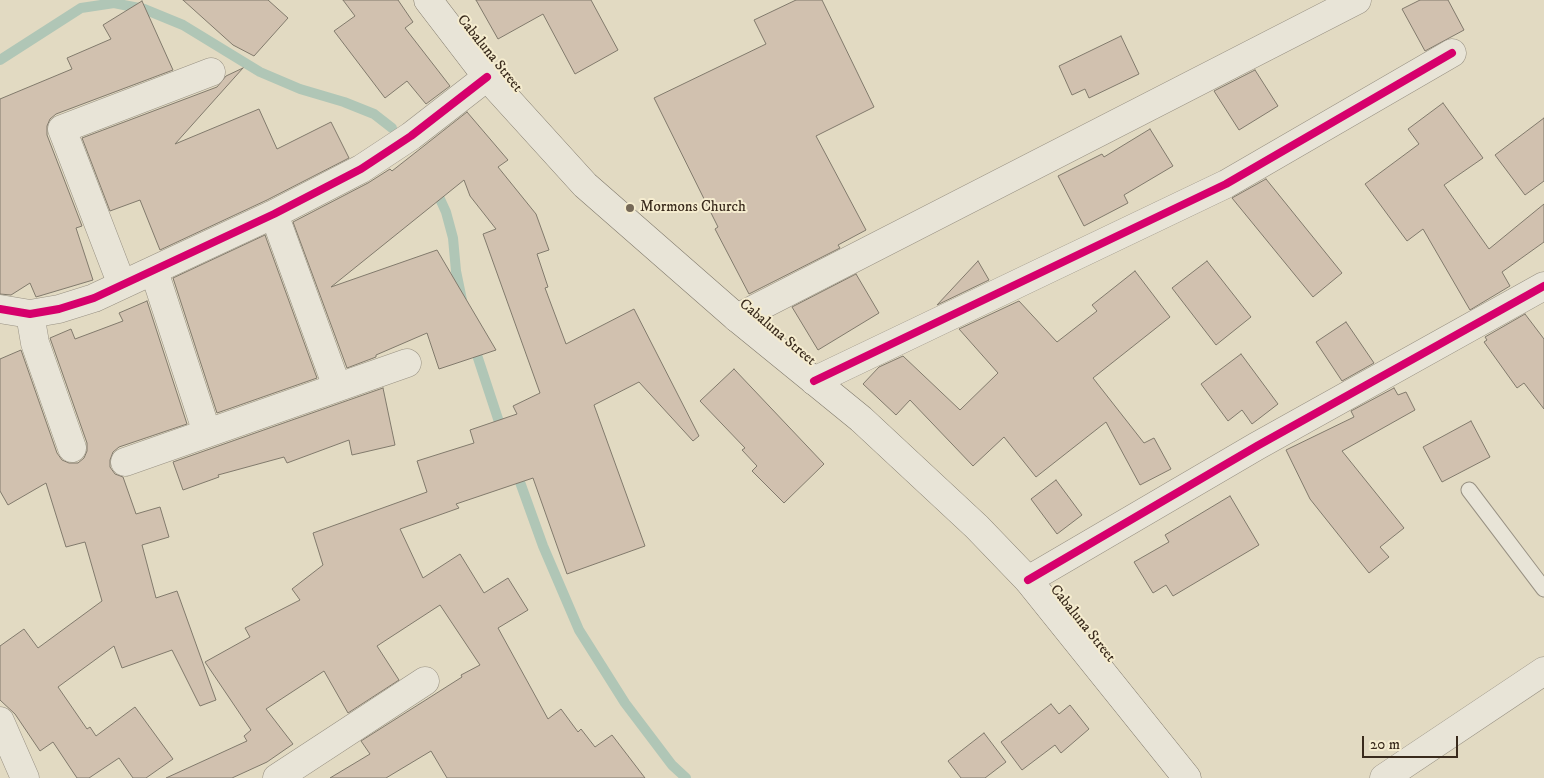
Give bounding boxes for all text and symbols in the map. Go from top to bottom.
street label: Cabaluna Street [452,12,526,96]
place label: Mormons Church [640,199,746,217]
marker: Mormons Church [624,202,636,214]
street label: Cabaluna Street [735,296,819,370]
street label: Cabaluna Street [1045,582,1119,666]
scale bar [1364,726,1460,758]
text: 20 m [1370,735,1400,754]

